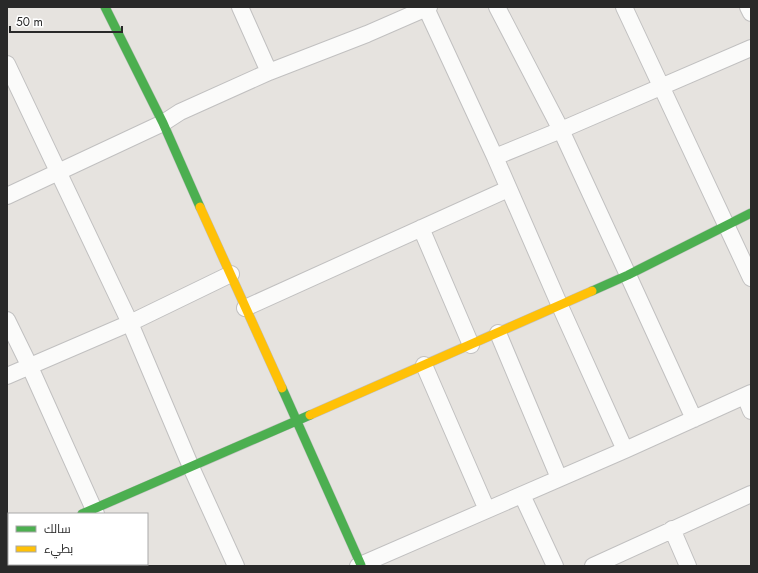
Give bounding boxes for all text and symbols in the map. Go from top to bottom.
scale bar [10,8,122,34]
text: 50 m [16,13,43,31]
legend [8,513,148,565]
text: سالك [44,520,71,538]
text: بطيء [44,540,73,559]

